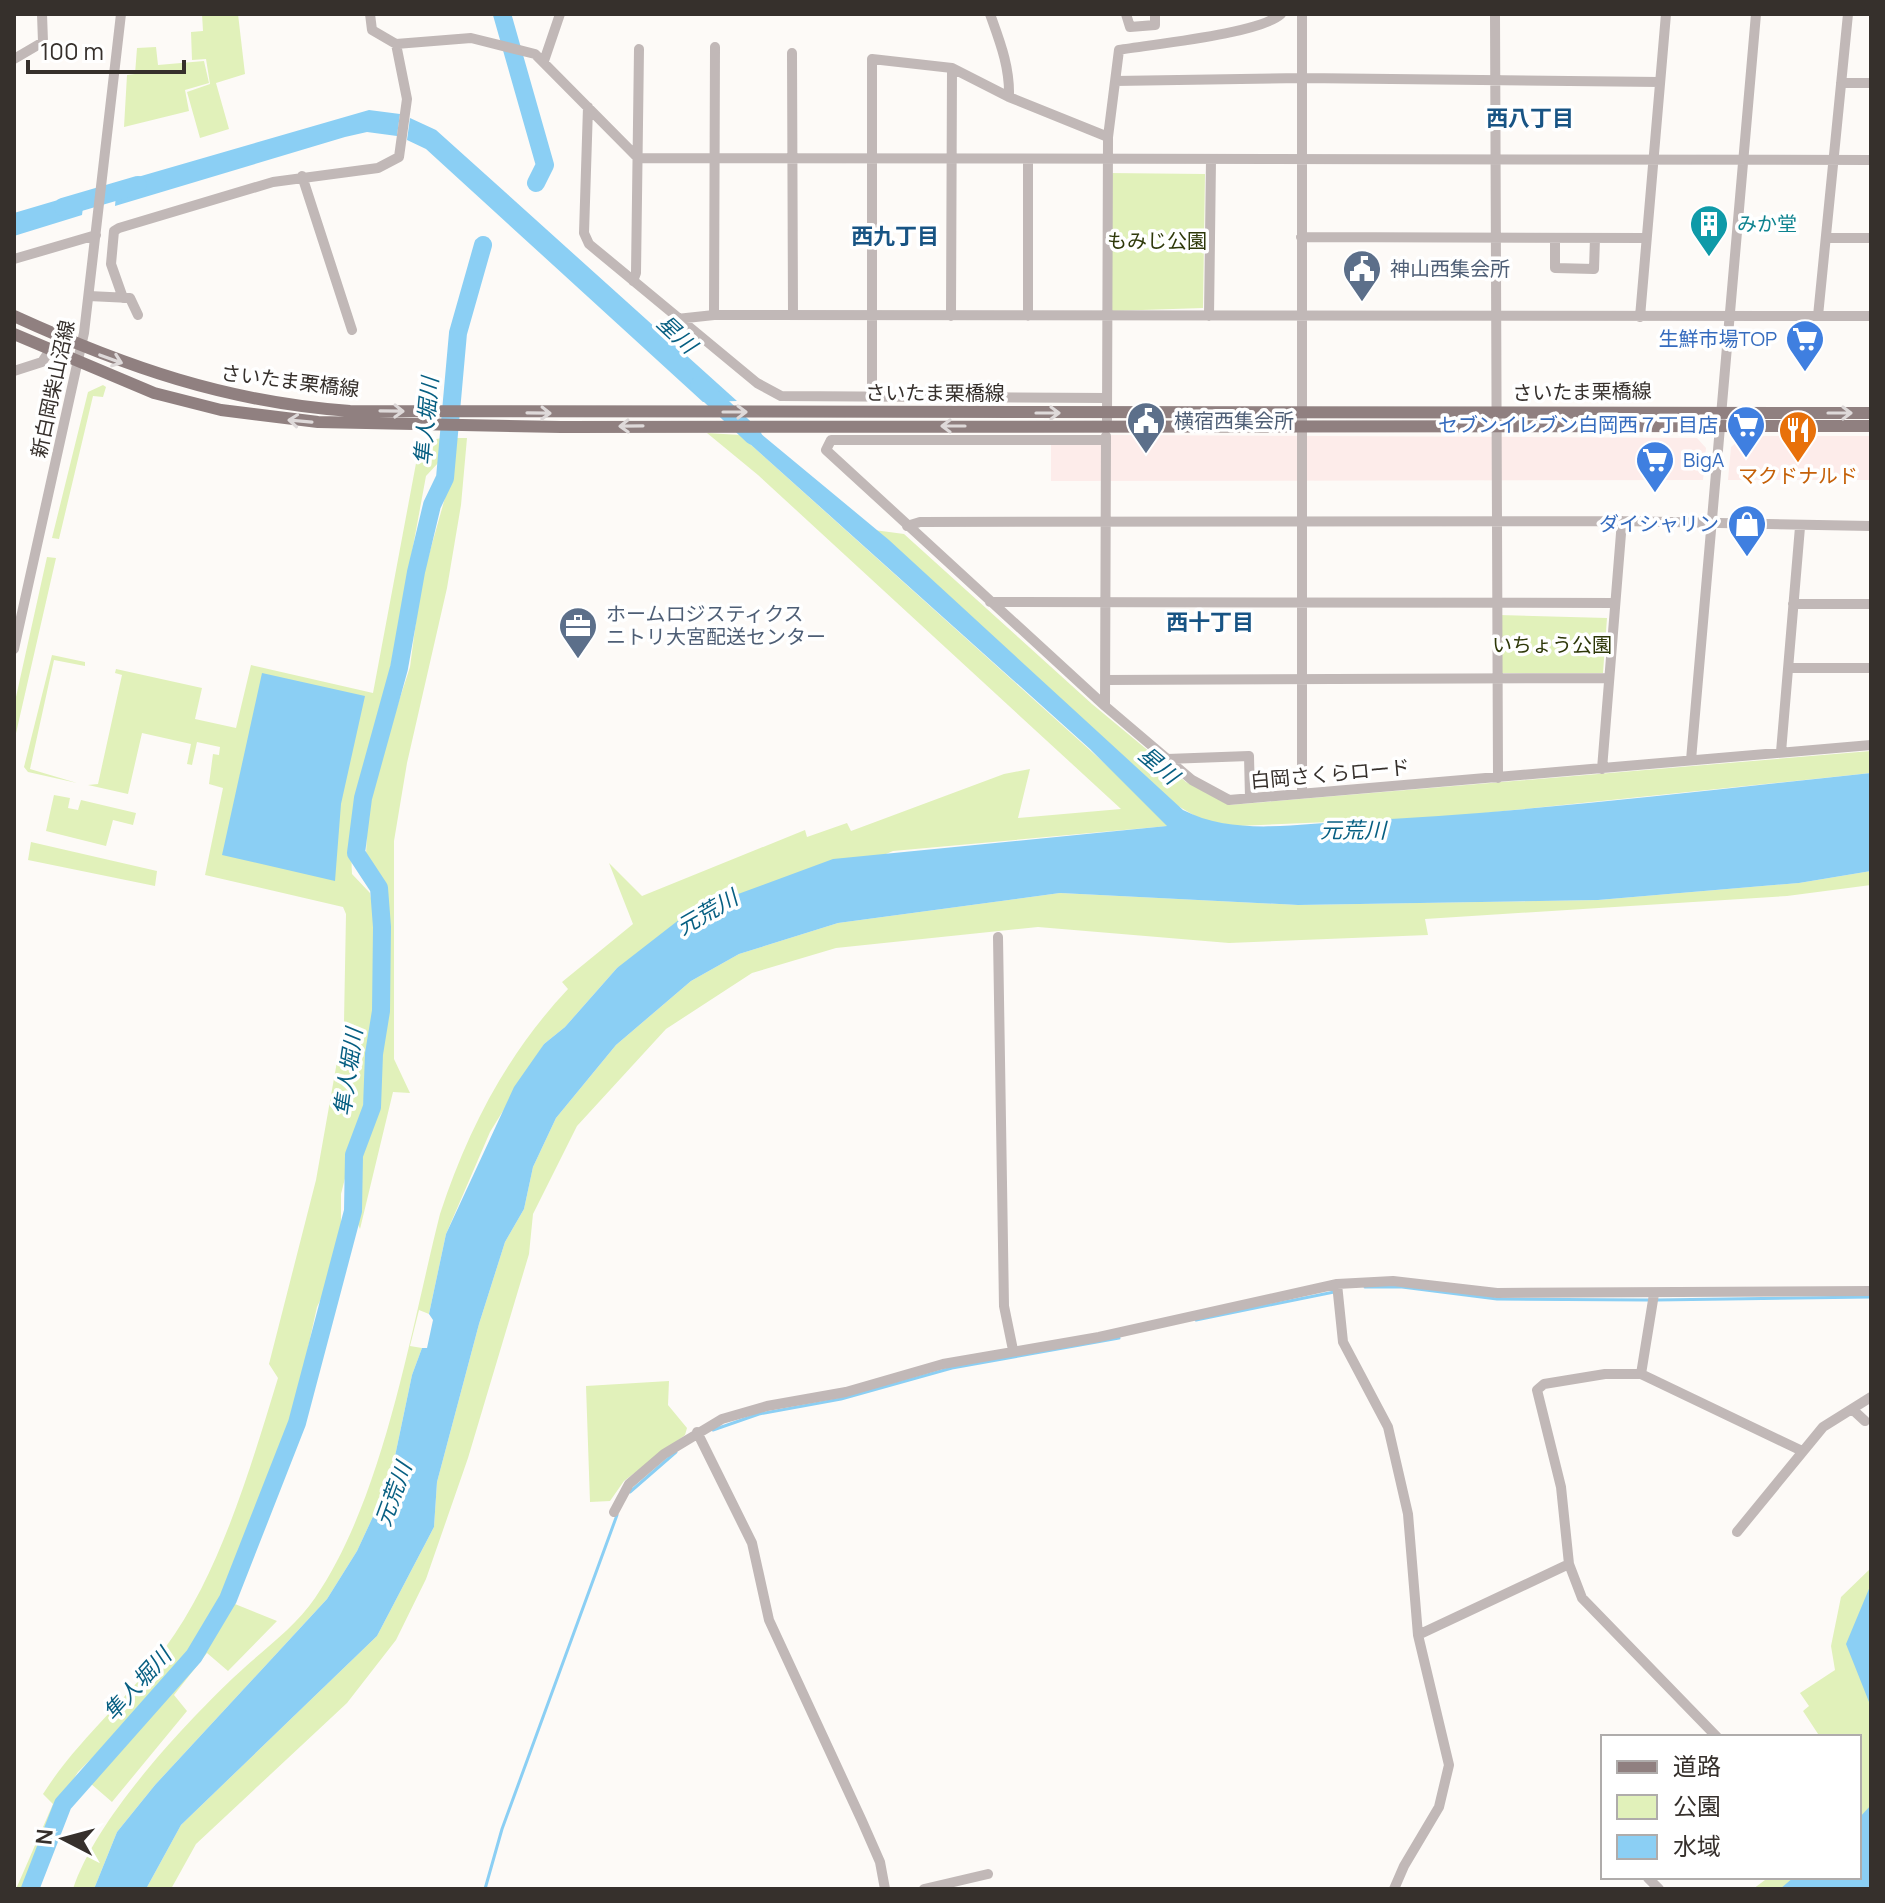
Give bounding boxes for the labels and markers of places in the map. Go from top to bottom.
building icon: みか堂 [1688,203,1730,258]
place label: みか堂 [1737,210,1797,237]
public building icon: 神山西集会所 [1341,248,1383,303]
place label: 神山西集会所 [1390,255,1510,282]
supermarket icon: 生鮮市場TOP [1784,318,1826,373]
place label: 生鮮市場TOP [1659,325,1777,352]
public building icon: 横宿西集会所 [1125,400,1167,455]
supermarket icon: セブンイレブン白岡西７丁目店 [1725,404,1767,459]
place label: 横宿西集会所 [1174,407,1294,434]
restaurant icon: マクドナルド [1777,409,1819,464]
place label: セブンイレブン白岡西７丁目店 [1438,411,1718,438]
supermarket icon: BigA [1634,439,1676,494]
place label: BigA [1683,446,1725,473]
place label: マクドナルド [1738,462,1858,489]
shop icon: ダイシャリン [1726,503,1768,558]
place label: ダイシャリン [1599,510,1719,537]
place label: ホームロジスティクス ニトリ大宮配送センター [606,600,826,650]
office icon: ホームロジスティクス ニトリ大宮配送センター [557,605,599,660]

